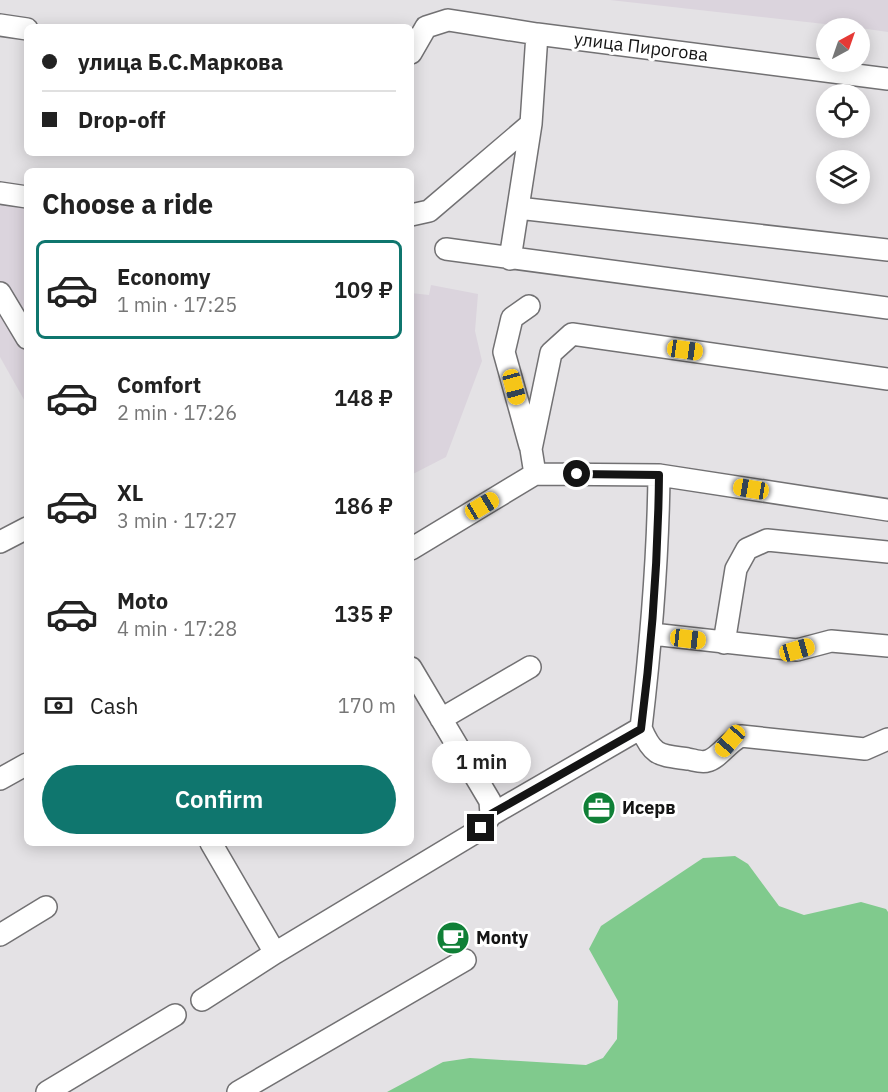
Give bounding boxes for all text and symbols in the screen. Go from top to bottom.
north arrow [816,18,870,72]
map controls [816,18,870,204]
street label: улица Пирогова [573,27,710,66]
text: улица Б.С.Маркова [78,47,283,76]
button: locate [816,84,870,138]
text: Drop-off [78,105,165,134]
button: layers [816,150,870,204]
text: Choose a ride [42,186,213,221]
text: Economy [117,262,211,291]
icon: car [45,263,99,317]
text: 109 ₽ [334,275,393,304]
text: 1 min · 17:25 [117,291,237,318]
car [666,339,704,361]
car [501,367,527,407]
text: Comfort [117,370,201,399]
icon: car [45,371,99,425]
text: 148 ₽ [334,383,393,412]
text: 2 min · 17:26 [117,399,237,426]
route start [563,460,590,487]
car [732,477,770,501]
text: XL [117,478,143,507]
icon: car [45,479,99,533]
car [462,489,502,523]
text: 186 ₽ [334,491,393,520]
text: 3 min · 17:27 [117,507,237,534]
text: Moto [117,586,168,615]
icon: car [45,587,99,641]
text: 135 ₽ [334,599,393,628]
text: 4 min · 17:28 [117,615,237,642]
car [669,628,707,650]
car [777,636,817,664]
icon: cash [42,689,75,722]
text: Cash [90,691,139,720]
text: 170 m [338,692,396,719]
car [711,722,749,760]
callout: 1 min [432,741,530,783]
text: 1 min [456,748,507,775]
button: Confirm [42,765,396,834]
office icon: Исерв [581,790,617,826]
place label: Исерв [622,796,676,819]
route end [467,814,494,841]
cafe icon: Monty [435,920,471,956]
place label: Monty [476,926,529,949]

